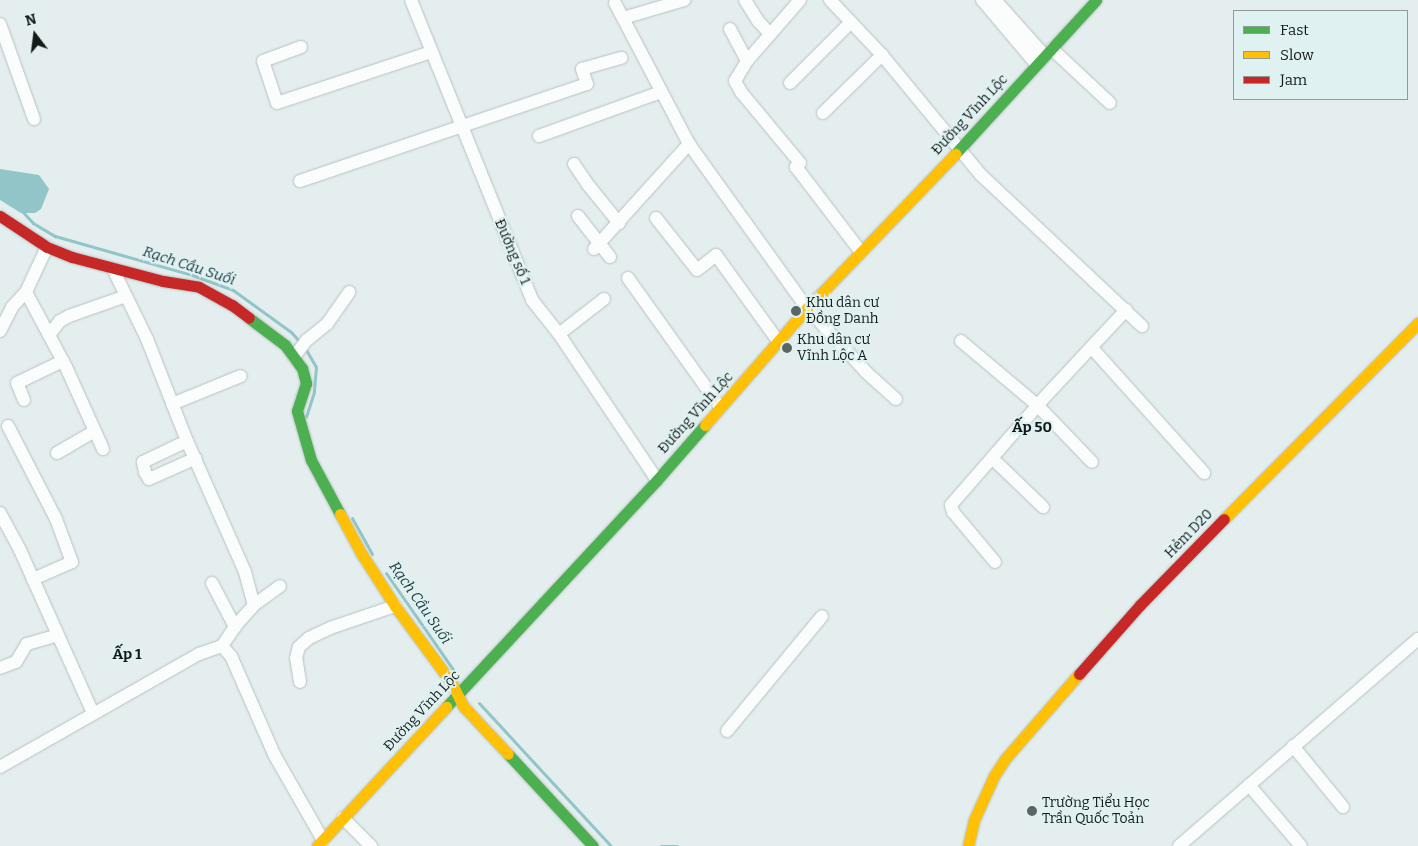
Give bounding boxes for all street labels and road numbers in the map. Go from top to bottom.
street label: Đường Vĩnh Lộc [928,71,1012,159]
street label: Đường số 1 [491,217,533,287]
street label: Đường Vĩnh Lộc [655,369,737,457]
street label: Hẻm D20 [1162,506,1216,562]
street label: Đường Vĩnh Lộc [380,667,464,755]

